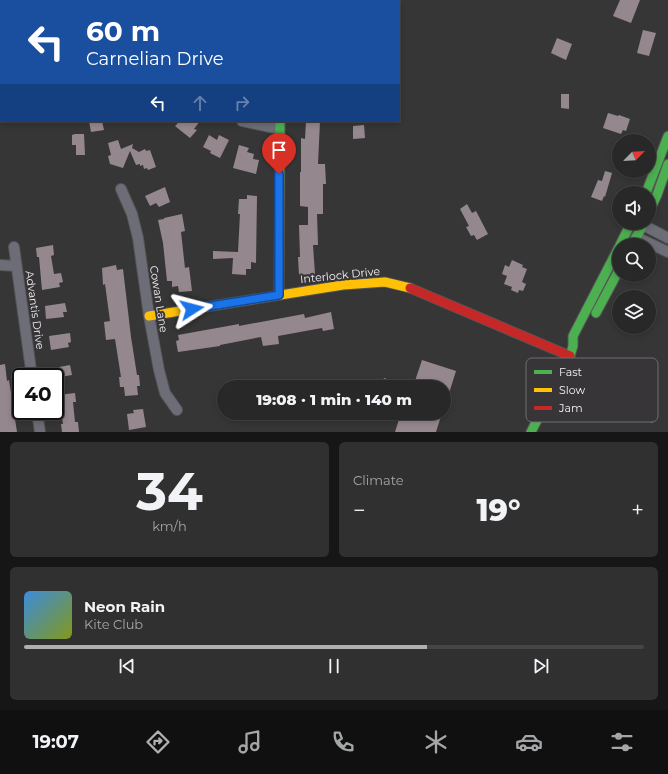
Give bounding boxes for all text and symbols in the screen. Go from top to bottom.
text: 60 m [86,14,160,48]
icon: left [20,16,72,68]
text: Carnelian Drive [86,48,224,70]
icon: left [147,92,169,114]
icon: ahead [189,92,211,114]
icon: right [231,92,253,114]
pin [262,133,296,174]
north arrow [612,134,656,178]
map controls [612,134,656,334]
icon: arrive [268,139,290,161]
button: sound [612,186,656,230]
button: search [612,238,656,282]
street label: Interlock Drive [299,264,381,286]
street label: Cowan Lane [147,265,171,334]
street label: Advantis Drive [23,270,48,351]
position arrow [171,288,213,330]
button: layers [612,290,656,334]
legend [526,358,658,422]
text: Fast [559,365,583,379]
speed limit sign: 40 [12,368,64,420]
text: Slow [559,383,585,397]
text: 19:08 · 1 min · 140 m [256,390,412,409]
text: Jam [558,401,583,415]
text: 34 [136,460,203,523]
text: Climate [353,472,404,488]
text: 19° [476,492,521,529]
text: − [353,497,366,524]
text: + [631,497,644,524]
text: km/h [152,518,187,534]
text: Neon Rain [84,597,165,616]
text: Kite Club [84,616,143,632]
icon: previous [116,655,138,677]
icon: pause [323,655,345,677]
icon: next [530,655,552,677]
icon: directions [144,728,172,756]
icon: music [236,728,264,756]
icon: phone [329,728,357,756]
icon: climate [422,728,450,756]
icon: car [515,728,543,756]
icon: filters [608,728,636,756]
text: 19:07 [32,731,79,753]

